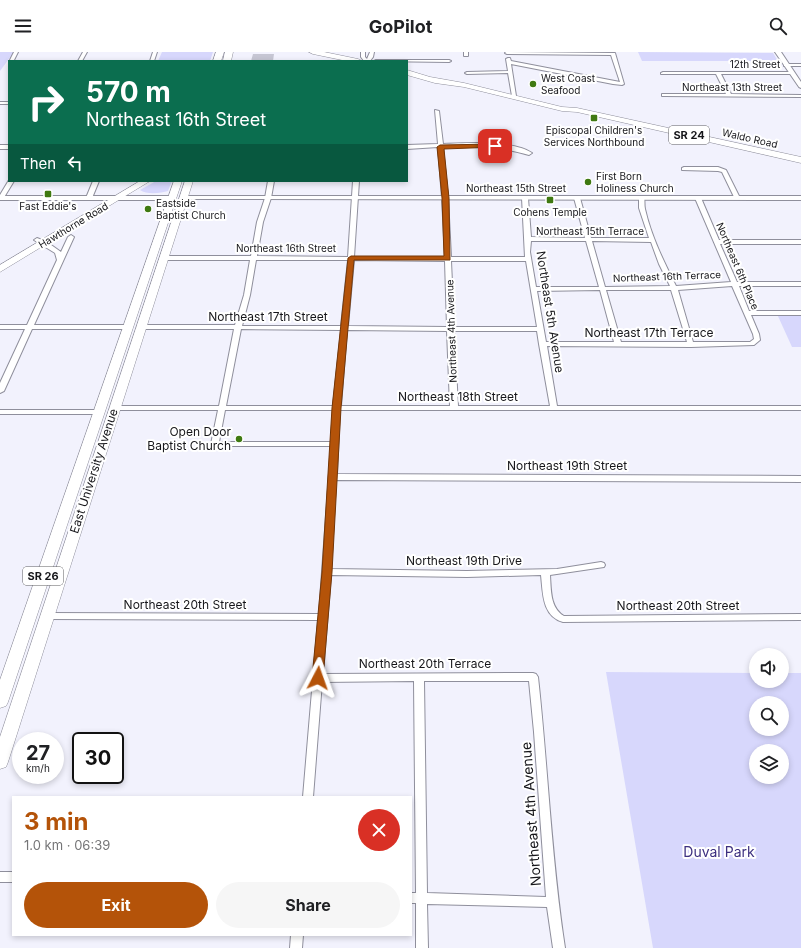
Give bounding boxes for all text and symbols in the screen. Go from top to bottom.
icon: menu [12,15,34,37]
icon: search [767,15,789,37]
text: GoPilot [369,16,432,37]
street label: 12th Street [730,58,781,70]
place label: West Coast Seafood [541,72,596,96]
text: 570 m [86,75,171,109]
icon: right [20,76,72,128]
marker: West Coast Seafood [528,79,538,89]
street label: Northeast 13th Street [682,81,783,93]
text: Northeast 16th Street [86,109,266,130]
marker: Episcopal Children's Services Northbound [589,113,599,123]
place label: Episcopal Children's Services Northbound [544,124,644,148]
road number: SR 24 [669,126,709,144]
street label: Waldo Road [721,126,779,150]
pin [478,129,512,163]
icon: arrive [484,135,506,157]
icon: left [64,152,86,174]
text: Then [20,154,56,173]
place label: First Born Holiness Church [596,170,674,194]
marker: First Born Holiness Church [583,177,593,187]
street label: Northeast 15th Street [466,182,567,194]
marker: Fast Eddie's [43,189,53,199]
marker: Cohens Temple [545,195,555,205]
place label: Eastside Baptist Church [156,197,226,221]
place label: Fast Eddie's [19,200,77,212]
street label: Hawthorne Road [36,200,110,250]
marker: Eastside Baptist Church [143,204,153,214]
place label: Cohens Temple [513,206,587,218]
street label: Northeast 6th Place [714,221,762,312]
street label: Northeast 15th Terrace [536,225,644,237]
street label: Northeast 16th Street [236,242,337,254]
street label: Northeast 5th Avenue [533,250,568,374]
street label: Northeast 16th Terrace [613,268,721,284]
street label: Northeast 4th Avenue [443,279,459,383]
street label: Northeast 17th Street [208,309,328,324]
street label: Northeast 17th Terrace [584,325,714,340]
street label: Northeast 18th Street [398,389,518,404]
street label: East University Avenue [66,407,121,535]
place label: Open Door Baptist Church [147,424,231,453]
marker: Open Door Baptist Church [234,434,244,444]
street label: Northeast 19th Street [507,458,627,473]
street label: Northeast 19th Drive [406,553,522,568]
road number: SR 26 [23,567,63,585]
street label: Northeast 20th Street [124,597,246,612]
street label: Northeast 20th Street [617,598,739,613]
map controls [749,648,789,784]
button: sound [749,648,789,688]
street label: Northeast 20th Terrace [359,656,491,671]
position arrow [297,657,339,699]
button: search [749,696,789,736]
speed limit sign: 30 [72,732,124,784]
text: 27 [26,741,50,765]
street label: Northeast 4th Avenue [517,741,544,887]
button: layers [749,744,789,784]
text: km/h [26,762,50,774]
text: 3 min [24,807,89,836]
button: close [358,809,400,851]
text: 1.0 km · 06:39 [24,837,110,853]
park label: Duval Park [683,843,755,860]
button: Exit [24,882,208,928]
button: Share [216,882,400,928]

